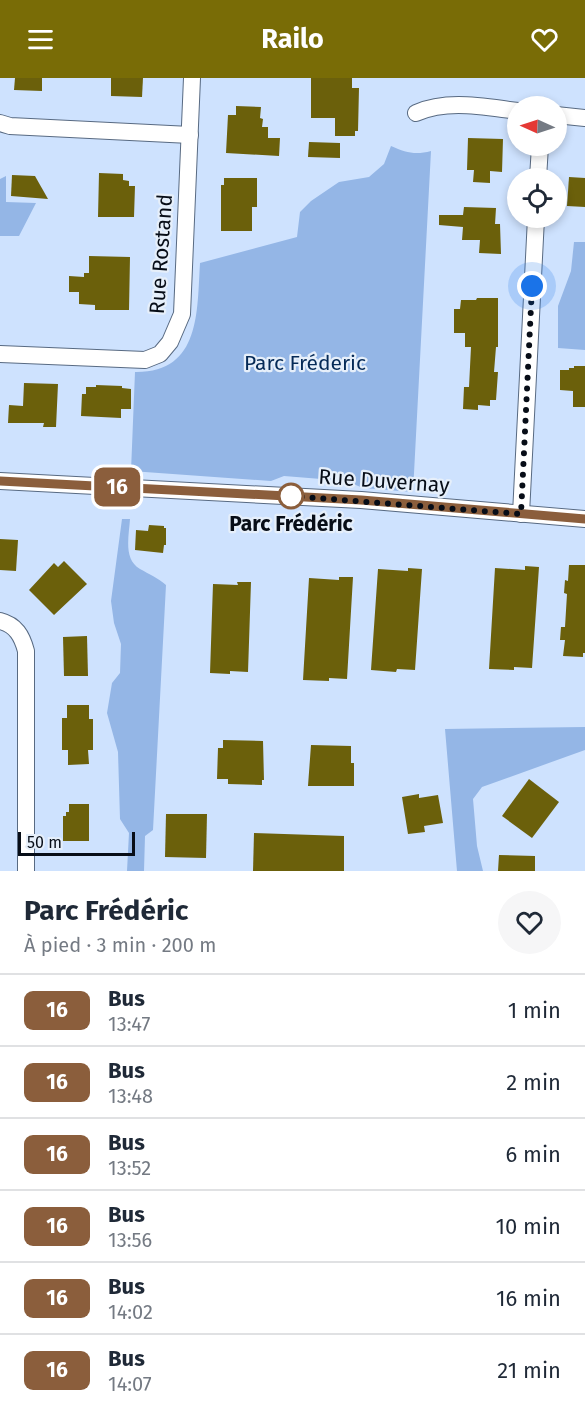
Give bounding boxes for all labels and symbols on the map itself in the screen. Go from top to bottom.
north arrow [507,96,567,156]
street label: Rue Rostand [144,193,178,315]
your location [517,271,547,301]
park label: Parc Fréderic [244,350,366,376]
street label: Rue Duvernay [318,463,451,499]
line badge: 16 [90,468,144,506]
marker: Parc Frédéric [278,483,304,509]
place label: Parc Frédéric [229,511,353,537]
scale bar [18,829,135,856]

